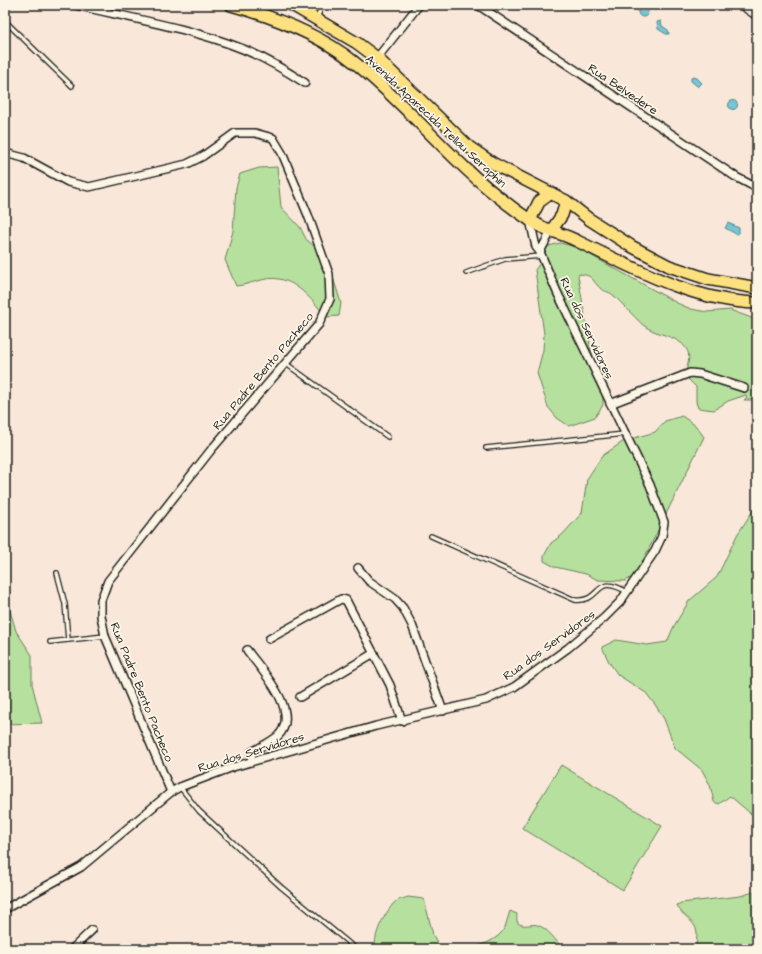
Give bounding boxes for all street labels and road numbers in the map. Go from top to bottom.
street label: Avenida Aparecida Tellau Seraphin [361,51,510,192]
street label: Rua Belvedere [584,60,661,119]
street label: Rua dos Servidores [556,275,618,382]
street label: Rua Padre Bento Pacheco [209,309,318,434]
street label: Rua dos Servidores [500,606,599,685]
street label: Rua Padre Bento Pacheco [106,620,177,765]
street label: Rua dos Servidores [196,728,306,777]

